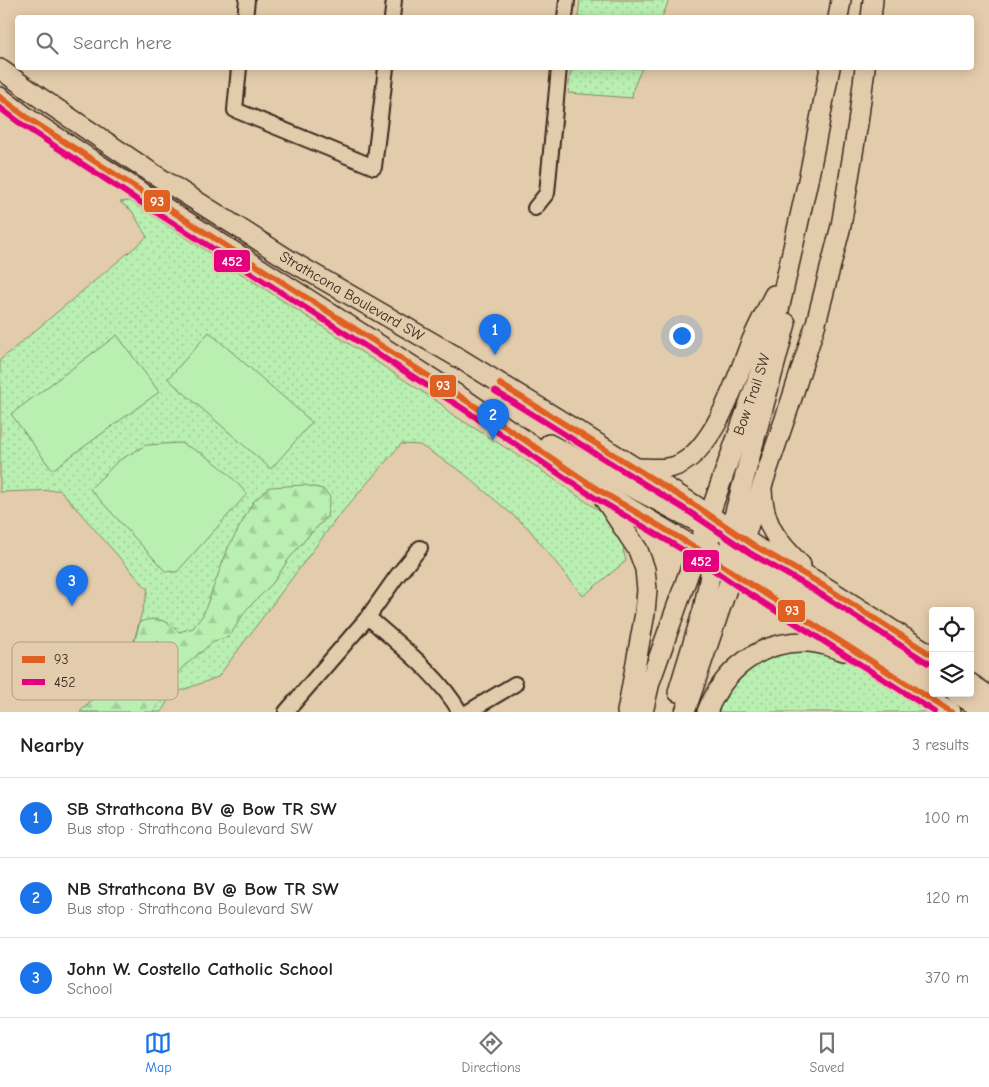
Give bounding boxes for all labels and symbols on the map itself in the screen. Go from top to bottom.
line badge: 93 [143,189,171,213]
text: 93 [150,193,164,210]
street label: Strathcona Boulevard SW [276,247,427,345]
line badge: 452 [213,249,251,273]
text: 452 [222,253,243,270]
pin: 1 [479,314,511,355]
your location [669,323,695,349]
street label: Bow Trail SW [729,351,774,438]
line badge: 93 [429,374,457,398]
text: 93 [436,377,450,394]
pin: 2 [477,399,509,440]
line badge: 452 [682,549,720,573]
text: 452 [691,553,712,570]
pin: 3 [56,565,88,606]
line badge: 93 [777,599,806,623]
text: 93 [785,602,799,619]
legend [12,642,178,700]
text: 93 [54,651,69,668]
text: 452 [54,674,76,691]

